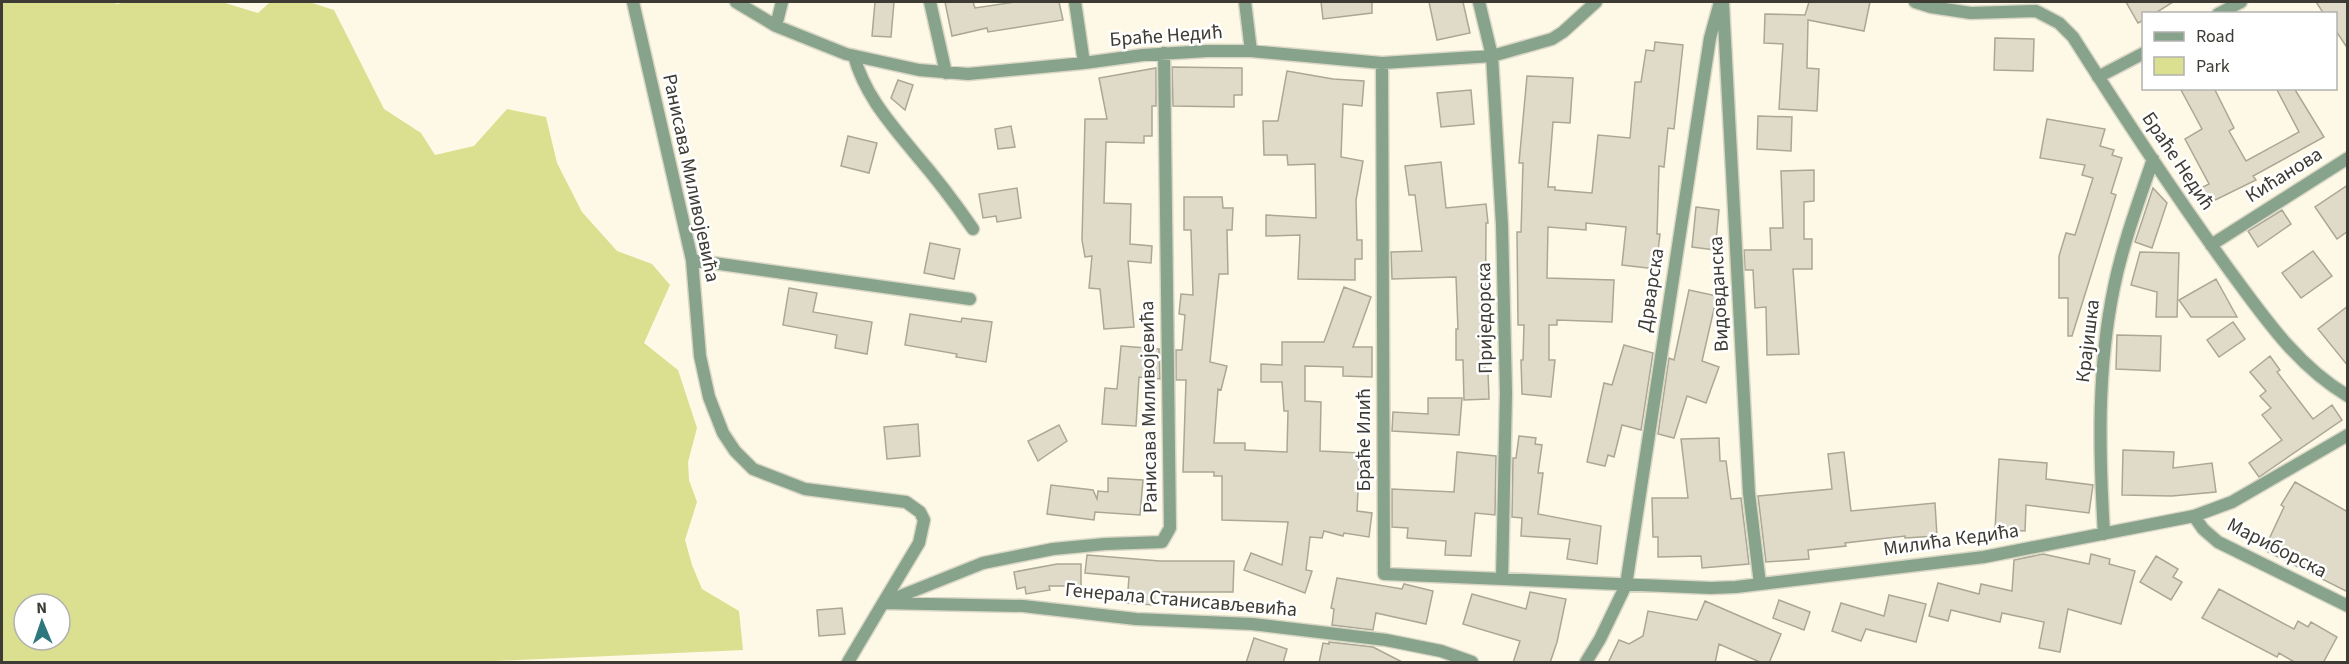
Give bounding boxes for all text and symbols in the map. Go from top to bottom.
legend [2142,12,2337,90]
street label: Браће Недић [1109,18,1223,54]
text: Road [2196,24,2235,49]
text: Park [2196,54,2230,79]
street label: Ранисава Миливојевића [655,71,727,285]
street label: Браће Недић [2135,106,2221,216]
street label: Кићанова [2240,140,2328,210]
street label: Видовданска [1702,236,1736,352]
street label: Дрварска [1631,246,1671,334]
street label: Приједорска [1470,262,1500,374]
street label: Крајишка [2069,298,2107,384]
street label: Ранисава Миливојевића [1133,301,1165,513]
street label: Браће Илић [1350,388,1378,492]
street label: Мариборска [2222,511,2332,585]
street label: Милића Кедића [1881,517,2021,563]
street label: Генерала Станисављевића [1064,576,1298,624]
north arrow [12,592,72,652]
text: N [36,597,47,619]

